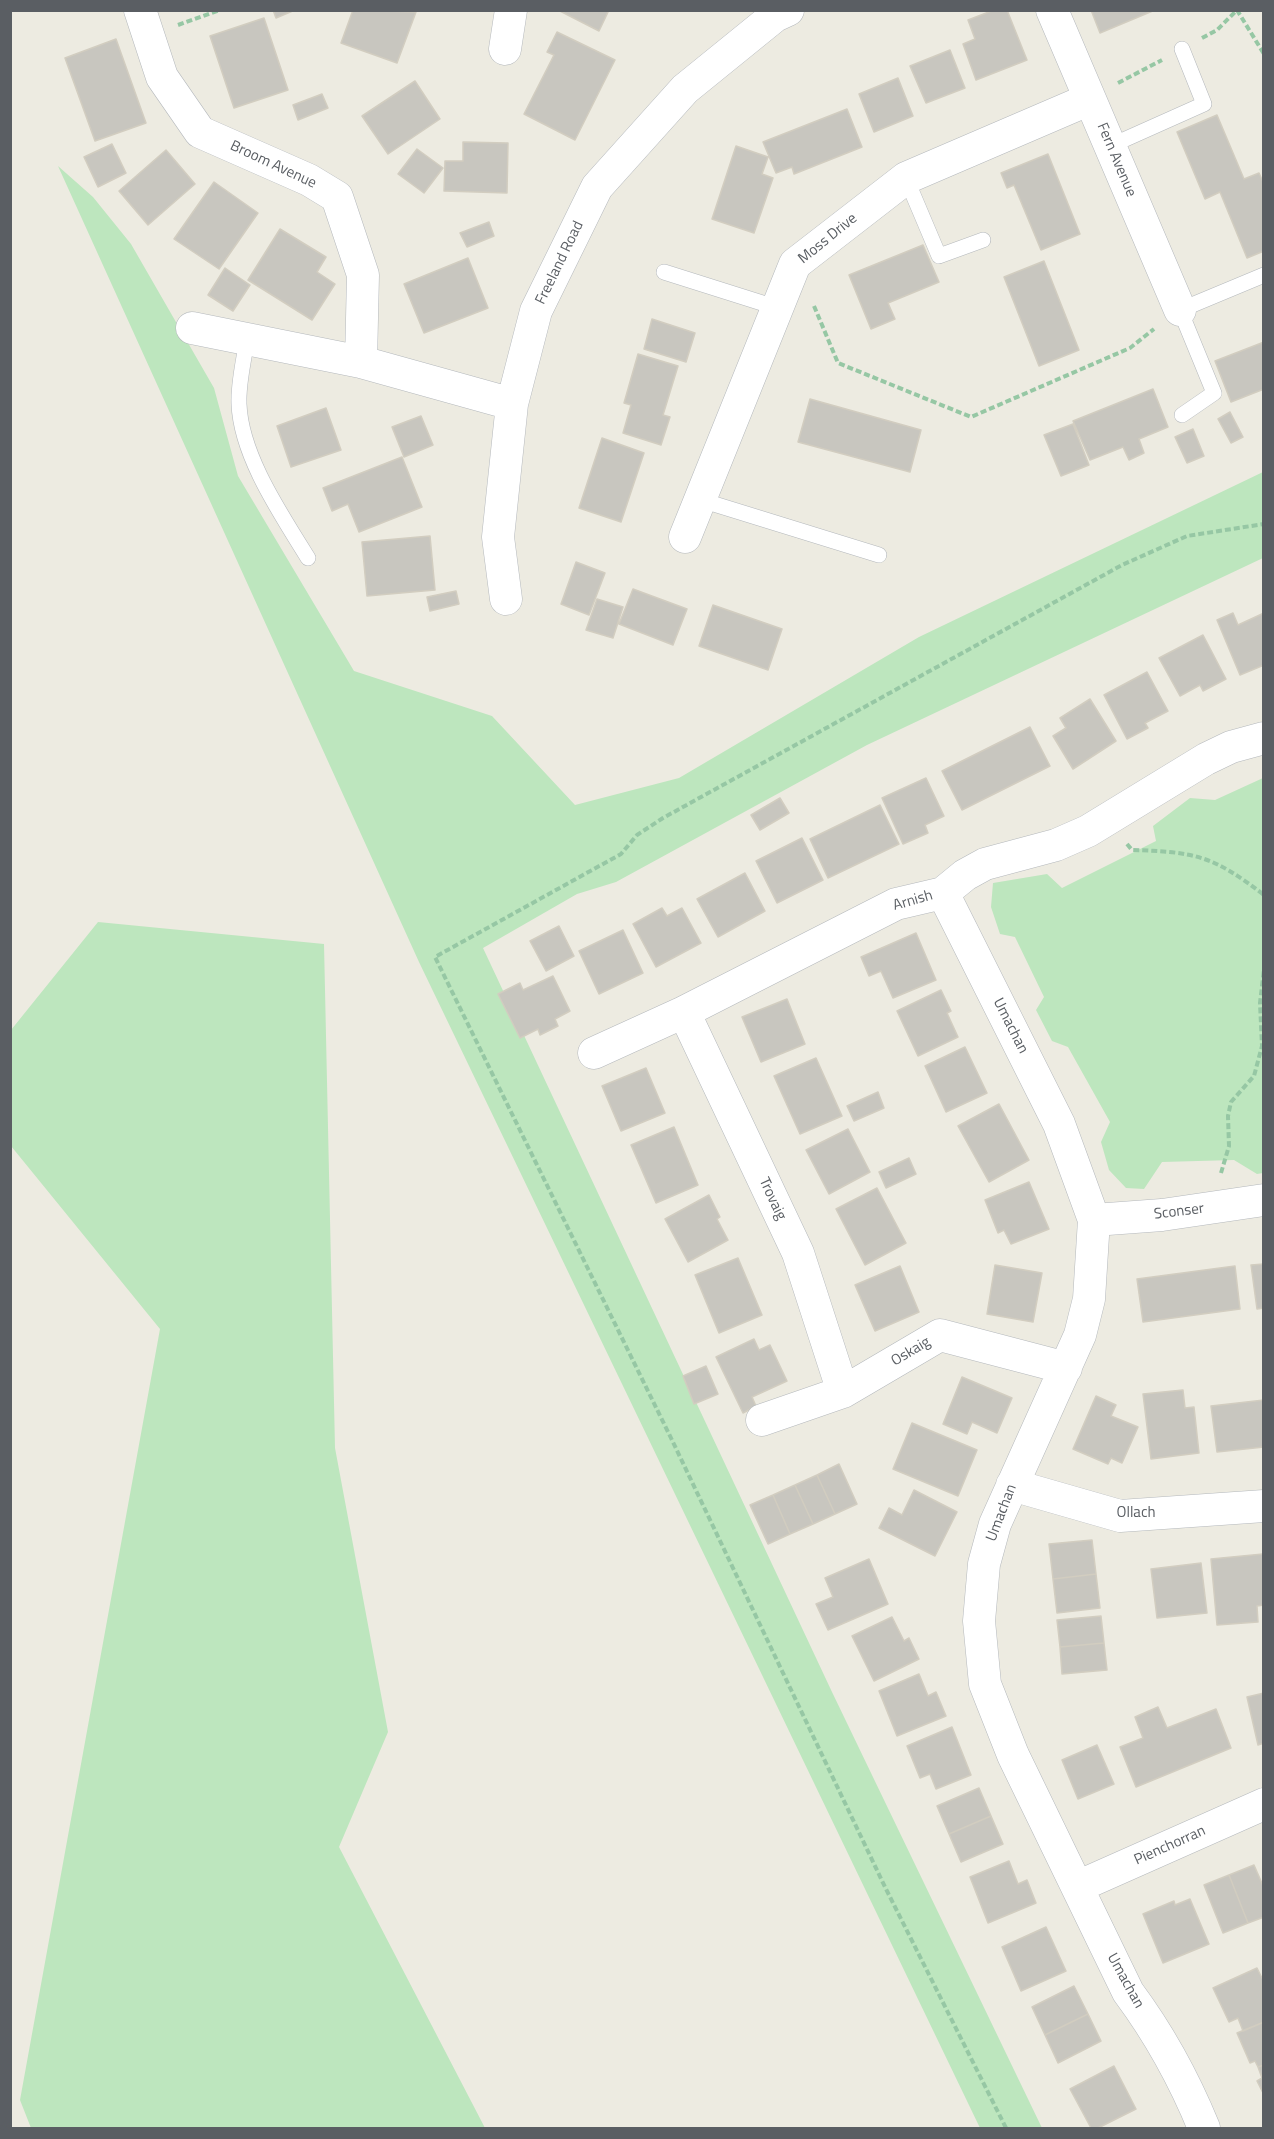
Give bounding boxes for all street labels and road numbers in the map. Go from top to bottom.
street label: Fern Avenue [1092,120,1140,200]
street label: Broom Avenue [227,137,319,193]
street label: Moss Drive [795,210,861,268]
street label: Freeland Road [532,218,588,308]
street label: Arnish [891,887,935,915]
street label: Umachan [988,995,1032,1057]
street label: Trovaig [754,1175,790,1223]
street label: Sconser [1153,1200,1205,1224]
street label: Oskaig [888,1333,934,1371]
street label: Umachan [983,1482,1021,1544]
street label: Ollach [1117,1504,1155,1522]
street label: Pienchorran [1131,1822,1209,1870]
street label: Umachan [1103,1950,1147,2012]

